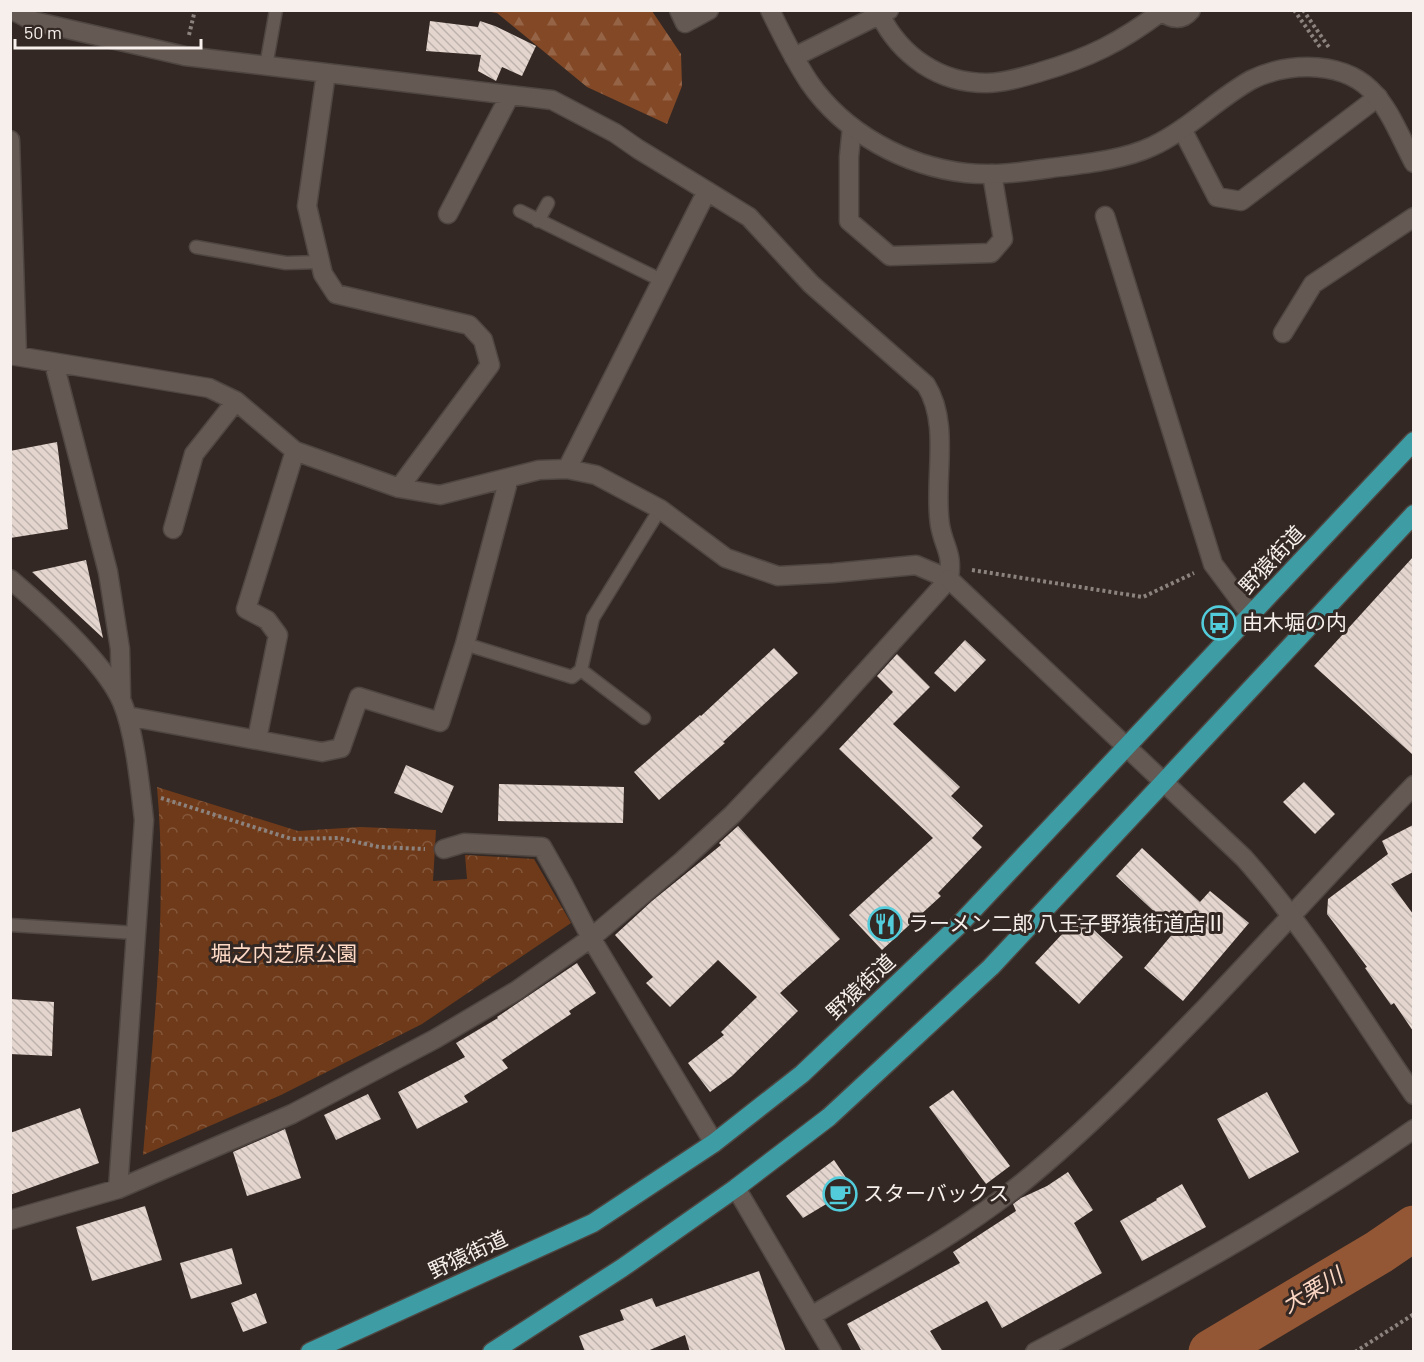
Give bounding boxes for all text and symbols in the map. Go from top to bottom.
scale bar [15,12,201,50]
text: 50 m [24,21,62,43]
street label: 野猿街道 [1233,520,1309,598]
bus stop icon: 由木堀の内 [1201,605,1237,641]
place label: 由木堀の内 [1242,609,1347,634]
restaurant icon: ラーメン二郎 八王子野猿街道店Ⅱ [867,906,903,942]
place label: ラーメン二郎 八王子野猿街道店Ⅱ [908,910,1226,935]
park label: 堀之内芝原公園 [211,940,358,965]
street label: 野猿街道 [821,948,899,1024]
cafe icon: スターバックス [822,1176,858,1212]
place label: スターバックス [863,1180,1009,1205]
street label: 野猿街道 [424,1225,511,1283]
water label: 大栗川 [1276,1260,1348,1317]

